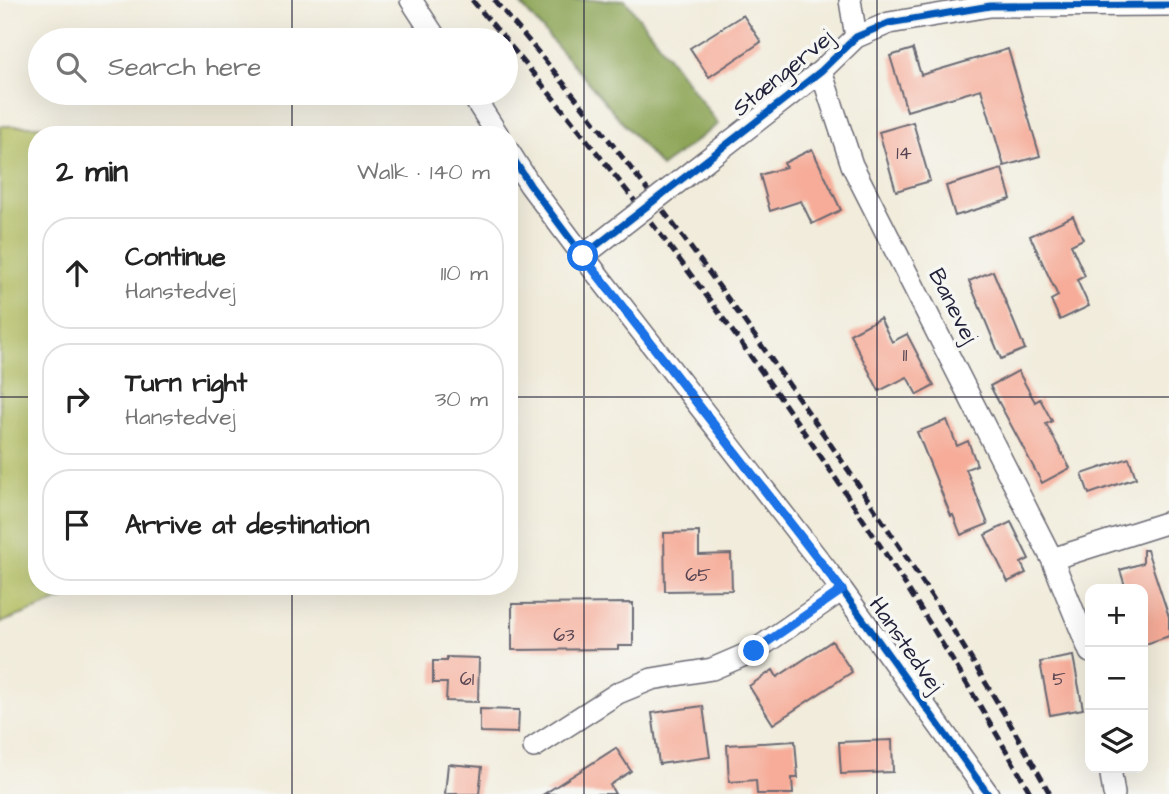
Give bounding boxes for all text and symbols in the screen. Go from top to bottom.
street label: Stængervej [725,22,841,125]
search box [28,28,518,105]
icon: search [52,48,90,86]
text: Search here [108,49,261,85]
house number: 14 [896,140,912,167]
text: 2 min [56,151,128,193]
text: Walk · 140 m [357,156,490,188]
text: Continue [125,239,226,275]
route start [567,240,598,271]
icon: ahead [58,254,96,292]
text: 110 m [440,257,488,289]
street label: Banevej [920,263,986,349]
text: Hanstedvej [125,275,236,307]
house number: 11 [903,342,908,369]
text: Turn right [125,365,247,401]
icon: right [58,380,96,418]
text: 30 m [435,383,488,415]
text: Hanstedvej [125,401,236,433]
icon: arrive [58,506,96,544]
text: Arrive at destination [125,507,370,543]
house number: 65 [685,562,711,589]
map controls [1085,584,1148,773]
button: + [1085,584,1148,647]
street label: Hanstedvej [861,590,951,700]
house number: 63 [553,622,575,649]
route end [738,635,769,666]
button: − [1085,647,1148,710]
house number: 61 [460,666,475,693]
house number: 5 [1052,666,1066,693]
button: layers [1085,710,1148,773]

